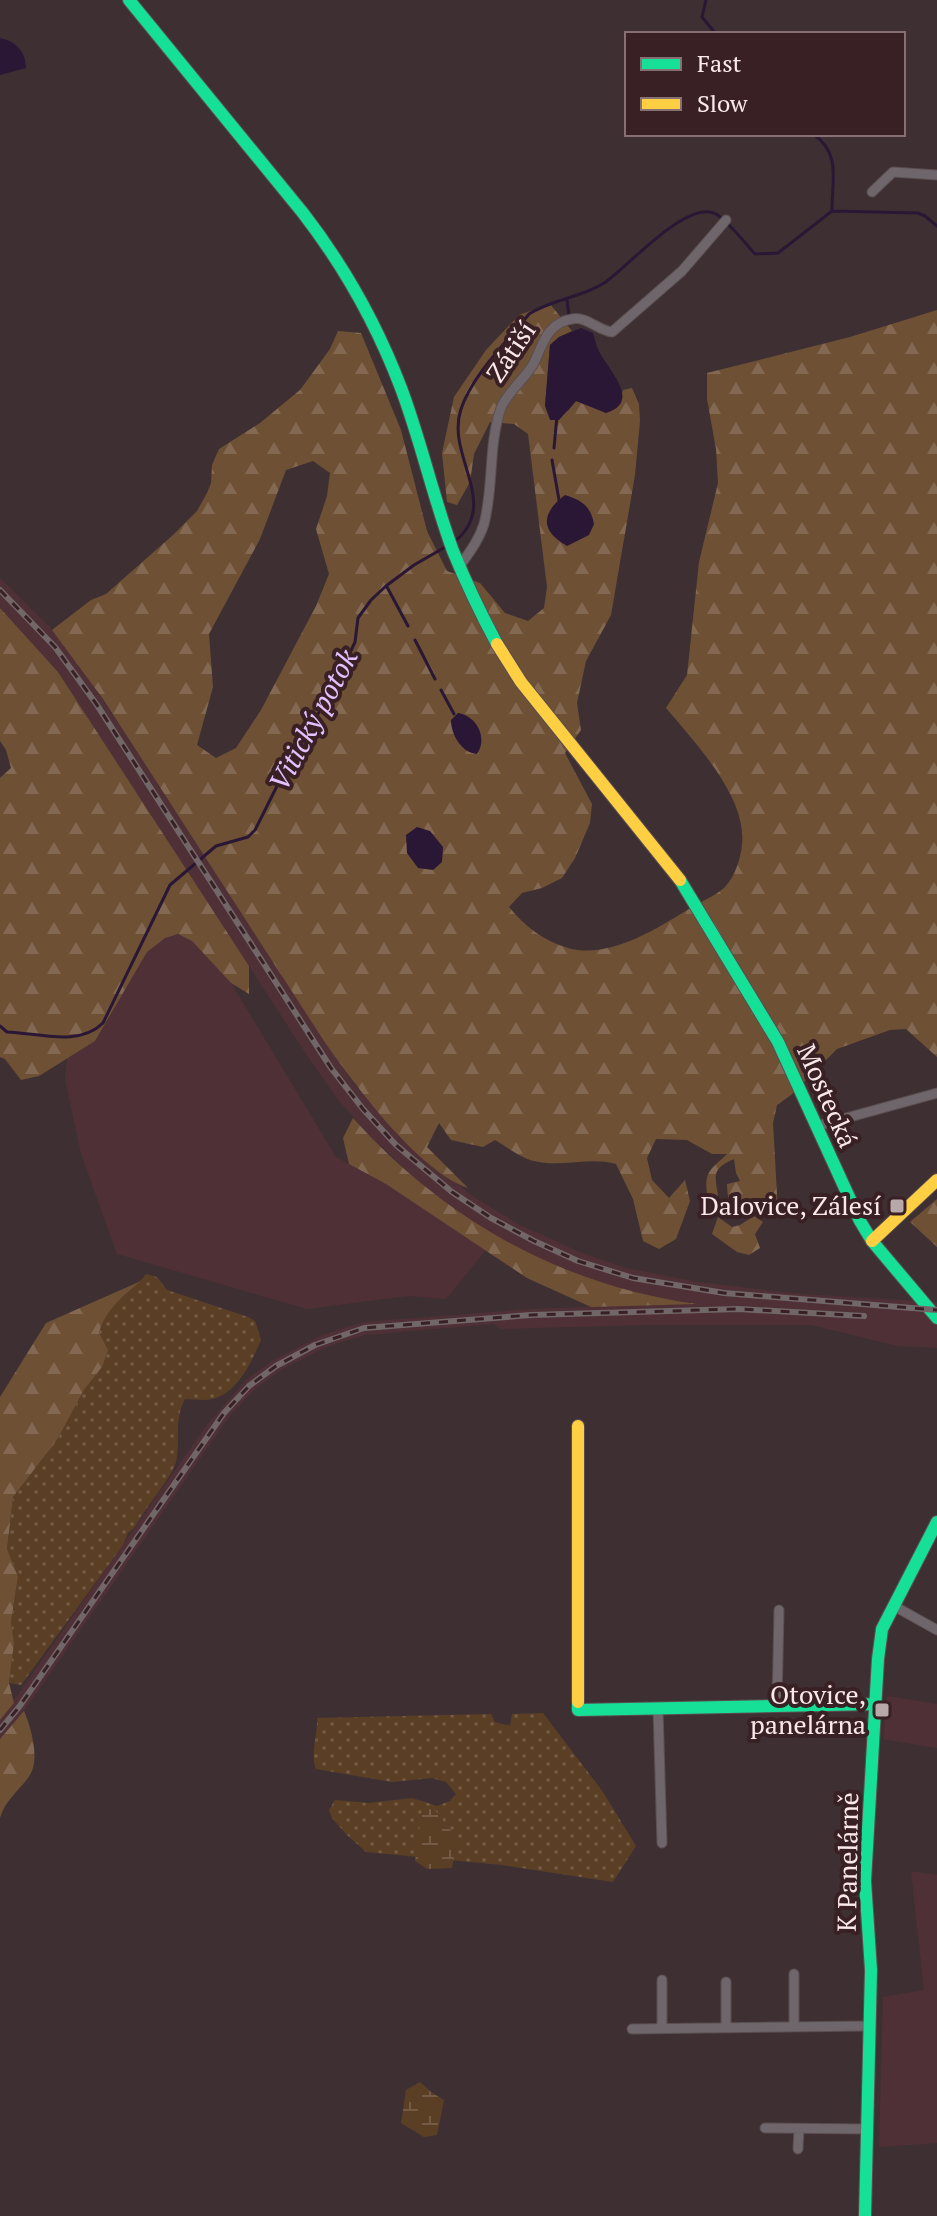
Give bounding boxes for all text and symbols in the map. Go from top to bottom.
legend [625,32,905,136]
text: Fast [697,47,742,79]
text: Slow [697,87,748,119]
street label: Zátiší [478,315,543,388]
water label: Vitický potok [260,642,366,797]
street label: Mostecká [790,1039,866,1153]
place label: Dalovice, Zálesí [700,1188,881,1222]
marker: Dalovice, Zálesí [888,1197,906,1215]
place label: Otovice, panelárna [750,1677,866,1741]
marker: Otovice, panelárna [873,1701,891,1719]
street label: K Panelárně [829,1792,865,1932]

